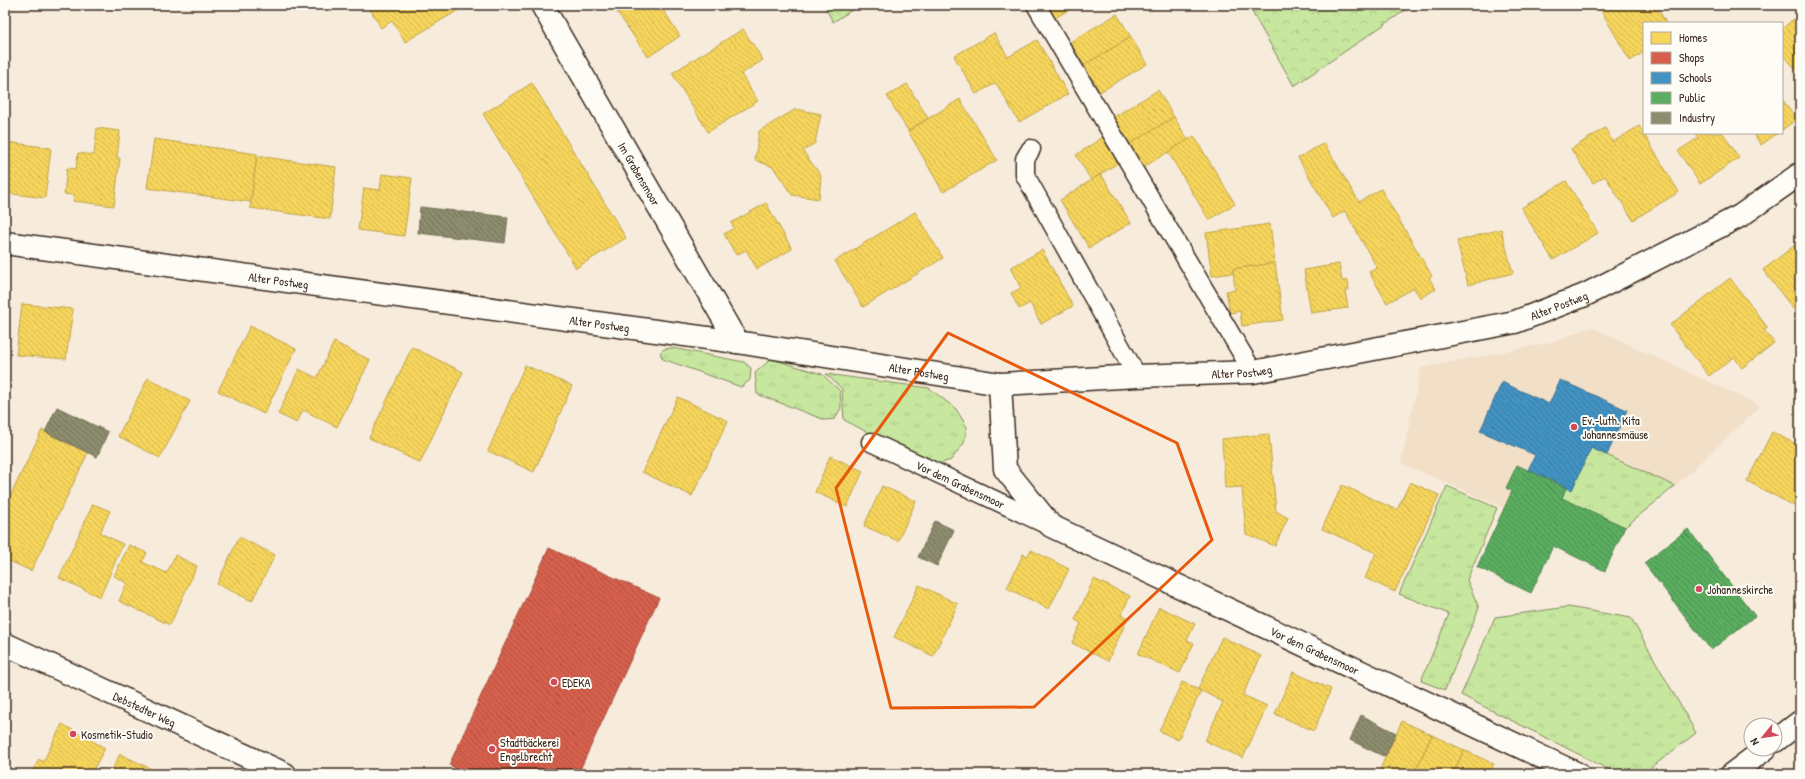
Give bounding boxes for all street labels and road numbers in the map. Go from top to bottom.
street label: Im Grabensmoor [614,139,665,209]
street label: Alter Postweg [247,268,310,292]
street label: Alter Postweg [1528,286,1590,324]
street label: Alter Postweg [568,311,631,336]
street label: Alter Postweg [888,358,950,384]
street label: Alter Postweg [1211,360,1273,382]
street label: Vor dem Grabensmoor [913,456,1008,512]
street label: Vor dem Grabensmoor [1267,622,1363,679]
street label: Debstedter Weg [110,687,179,731]

